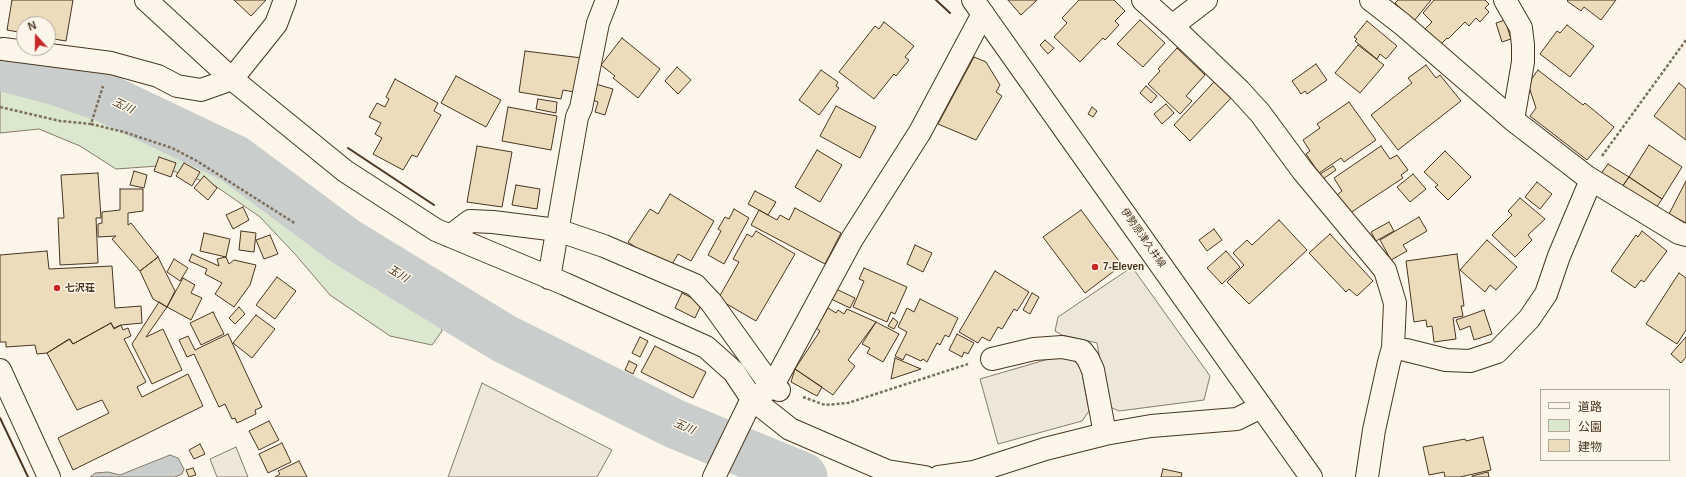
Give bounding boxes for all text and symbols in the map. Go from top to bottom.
north arrow [16,16,56,56]
text: N [26,19,38,33]
water label: 玉川 [110,95,136,117]
street label: 伊勢原津久井線 [1118,206,1168,270]
place label: 7-Eleven [1103,261,1144,273]
marker: 7-Eleven [1090,262,1100,272]
water label: 玉川 [385,263,411,285]
place label: 七沢荘 [65,282,95,294]
marker: 七沢荘 [52,283,62,293]
legend [1540,389,1670,461]
text: 道路 [1578,400,1602,414]
water label: 玉川 [671,417,697,437]
text: 公園 [1578,420,1602,434]
text: 建物 [1578,440,1602,454]

